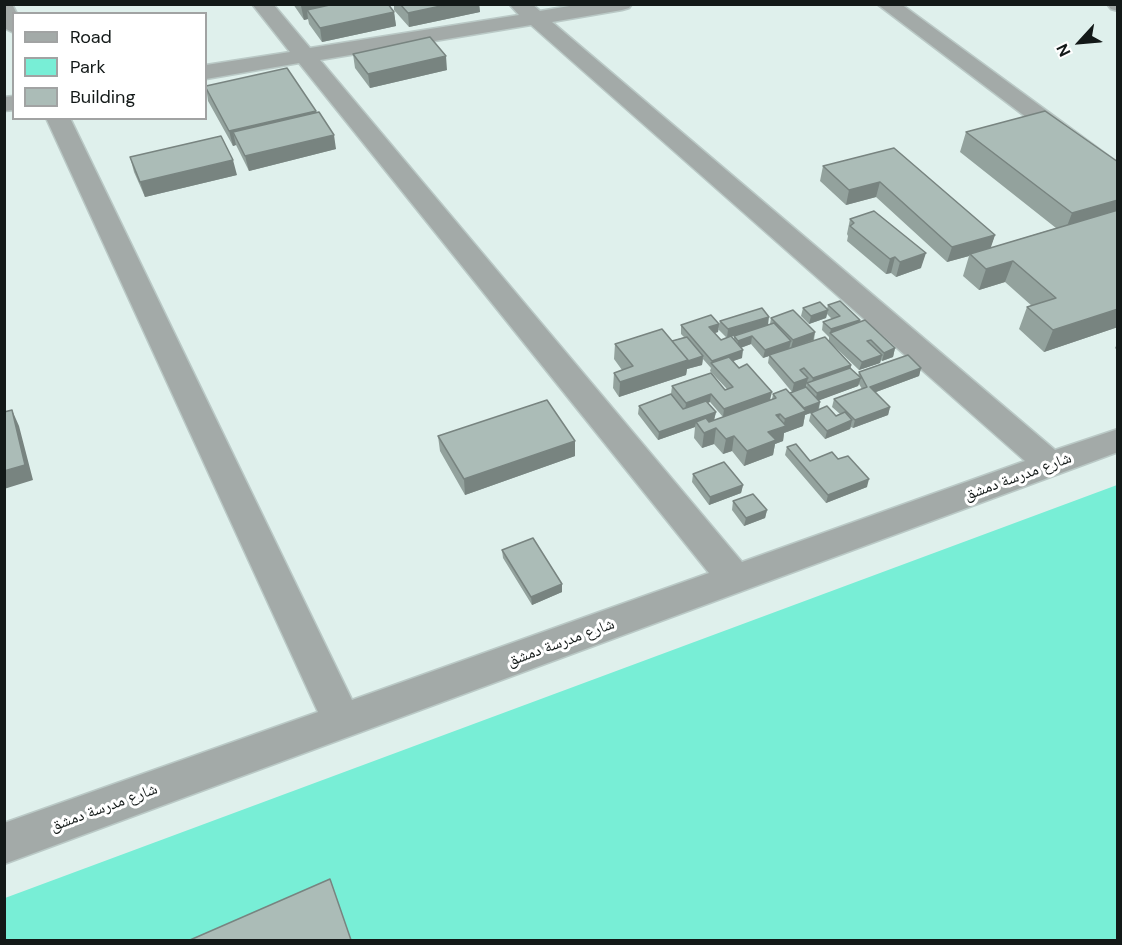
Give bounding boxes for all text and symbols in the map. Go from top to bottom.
legend [12,12,207,120]
north arrow [1050,12,1110,72]
text: Road [70,25,112,49]
text: N [1051,40,1075,60]
text: Park [70,55,106,79]
text: Building [70,85,135,109]
street label: شارع مدرسة دمشق [962,449,1074,505]
street label: شارع مدرسة دمشق [505,615,617,671]
street label: شارع مدرسة دمشق [48,780,160,836]

